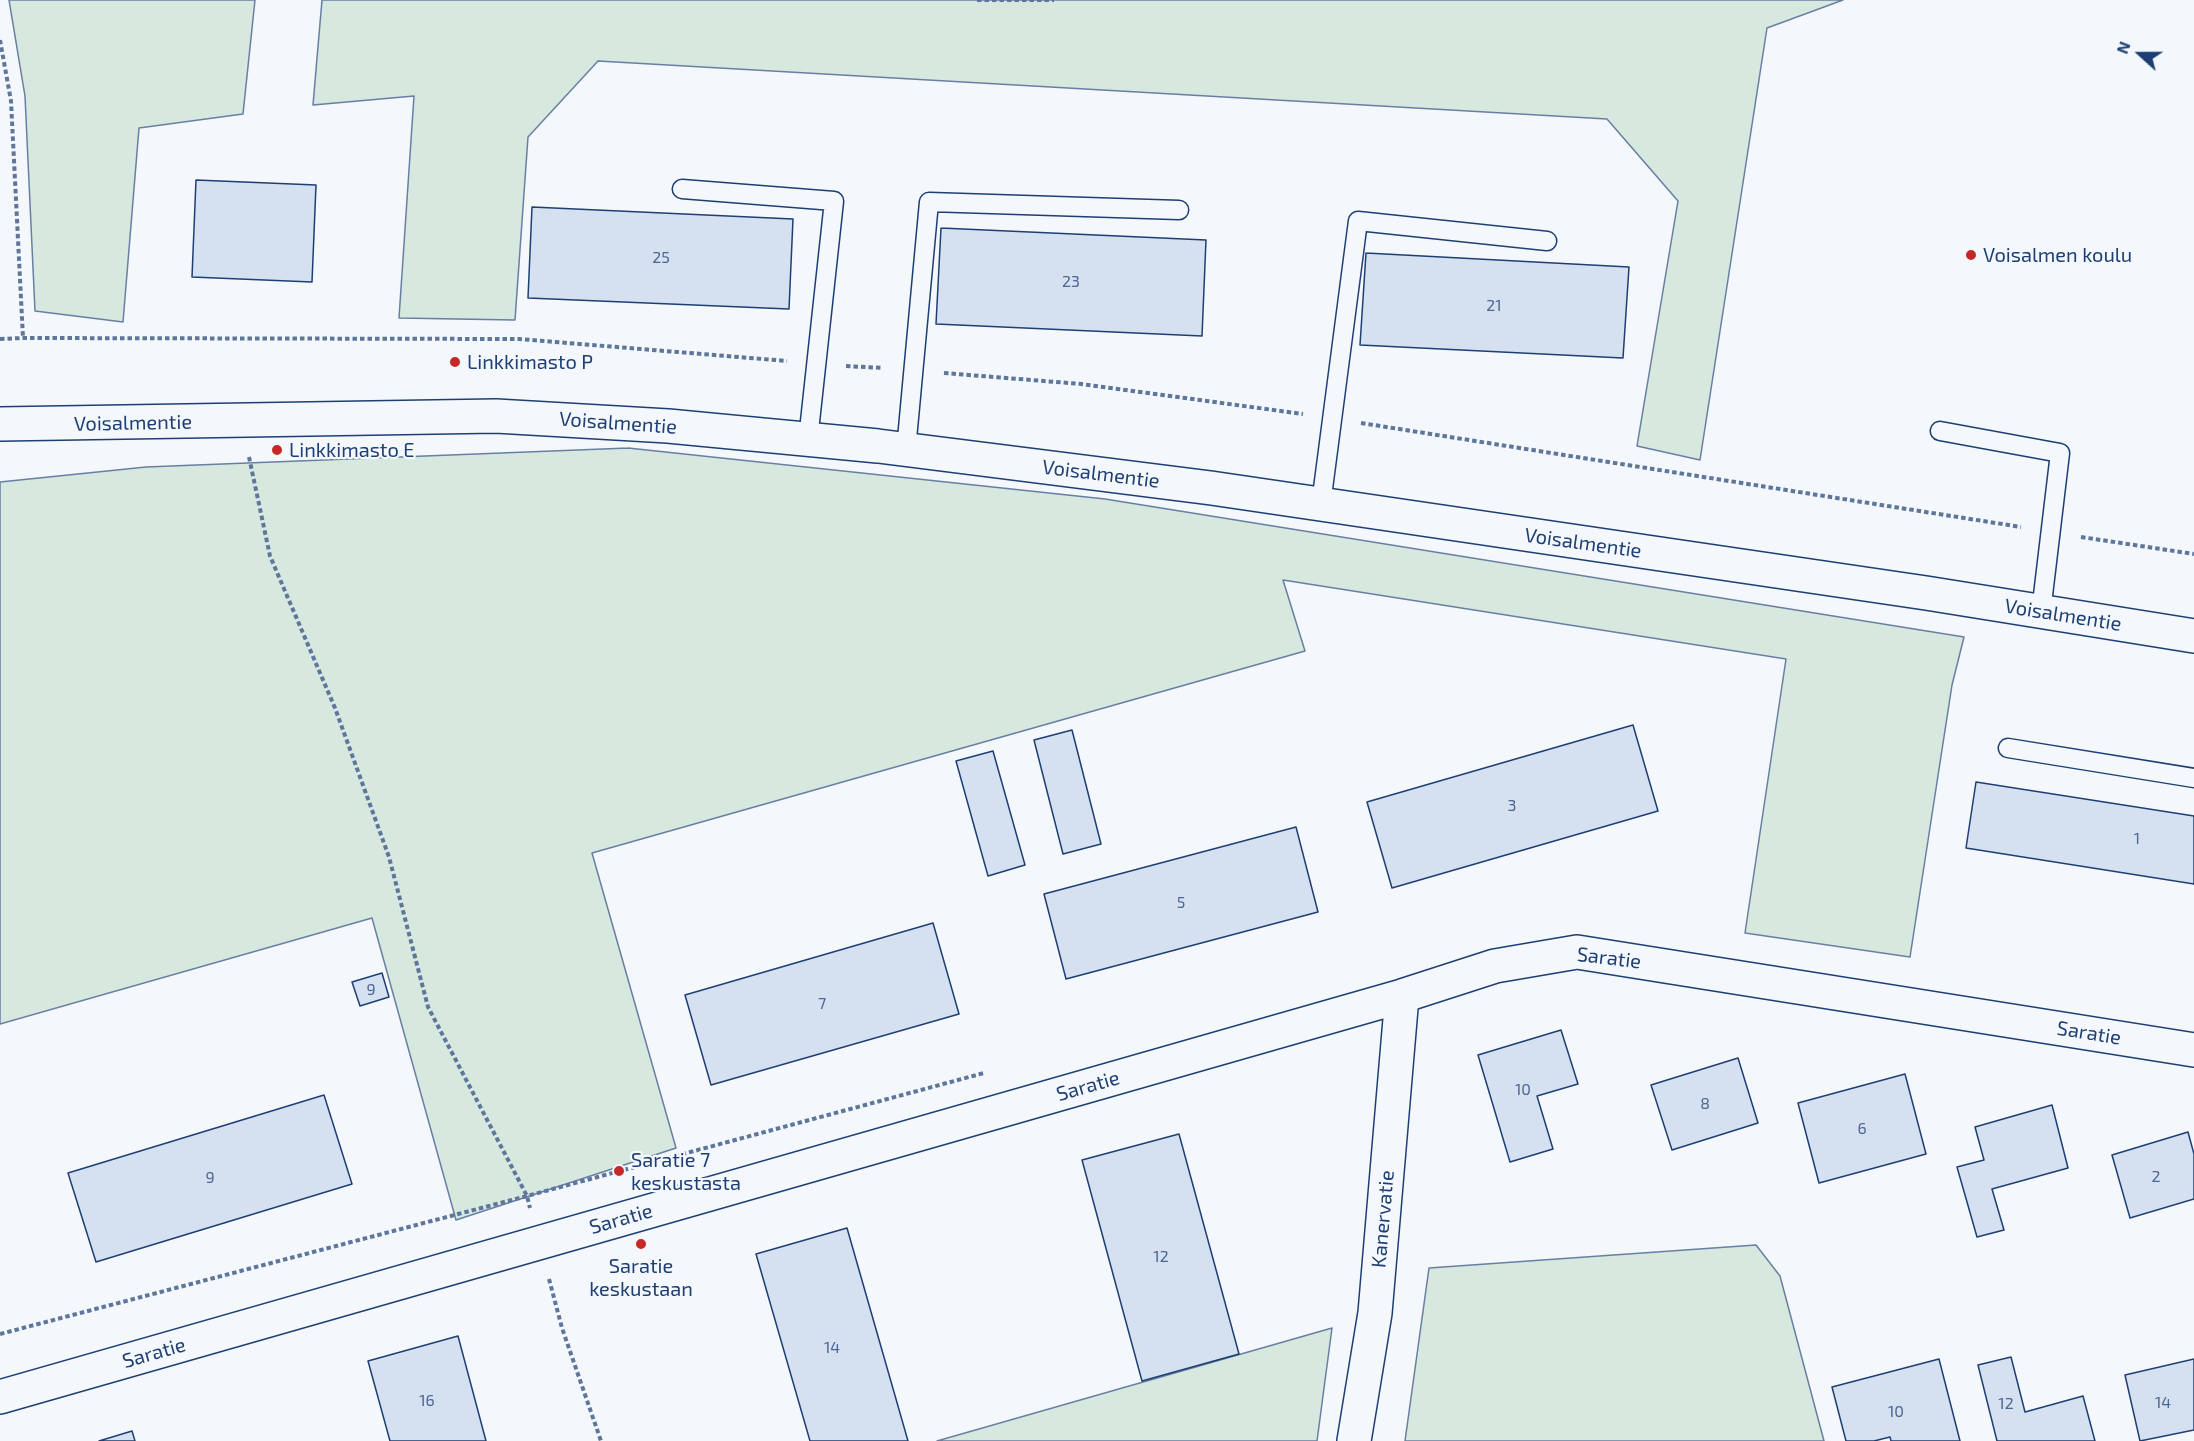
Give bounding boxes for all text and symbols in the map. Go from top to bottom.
north arrow [2110,24,2170,84]
text: N [2112,39,2134,56]
place label: Voisalmen koulu [1983,243,2132,267]
house number: 25 [652,248,670,268]
marker: Voisalmen koulu [1964,248,1978,262]
house number: 23 [1062,272,1080,292]
house number: 21 [1486,296,1502,316]
place label: Linkkimasto P [467,350,593,374]
marker: Linkkimasto P [448,355,462,369]
street label: Voisalmentie [558,407,678,439]
street label: Voisalmentie [74,410,192,436]
place label: Linkkimasto E [289,438,414,462]
marker: Linkkimasto E [270,443,284,457]
street label: Voisalmentie [1041,455,1161,493]
street label: Voisalmentie [1523,523,1643,563]
street label: Voisalmentie [2003,594,2123,636]
house number: 3 [1508,796,1516,816]
house number: 1 [2134,829,2140,849]
house number: 5 [1177,893,1185,913]
street label: Saratie [1576,942,1642,974]
house number: 9 [366,980,376,1000]
house number: 7 [818,994,826,1014]
street label: Saratie [2055,1016,2123,1050]
street label: Saratie [1054,1066,1122,1106]
house number: 10 [1515,1080,1531,1100]
house number: 8 [1700,1094,1710,1114]
house number: 6 [1857,1119,1867,1139]
place label: Saratie 7 keskustasta [631,1148,741,1195]
marker: Saratie 7 keskustasta [612,1164,626,1178]
house number: 2 [2152,1167,2160,1187]
house number: 9 [205,1168,215,1188]
street label: Kanervatie [1367,1169,1399,1269]
street label: Saratie [587,1199,655,1239]
marker: Saratie keskustaan [634,1237,648,1251]
house number: 12 [1153,1247,1169,1267]
place label: Saratie keskustaan [589,1254,693,1301]
street label: Saratie [120,1333,188,1373]
house number: 14 [824,1338,840,1358]
house number: 16 [419,1391,435,1411]
house number: 14 [2155,1393,2171,1413]
house number: 12 [1998,1394,2014,1414]
house number: 10 [1888,1402,1904,1422]

